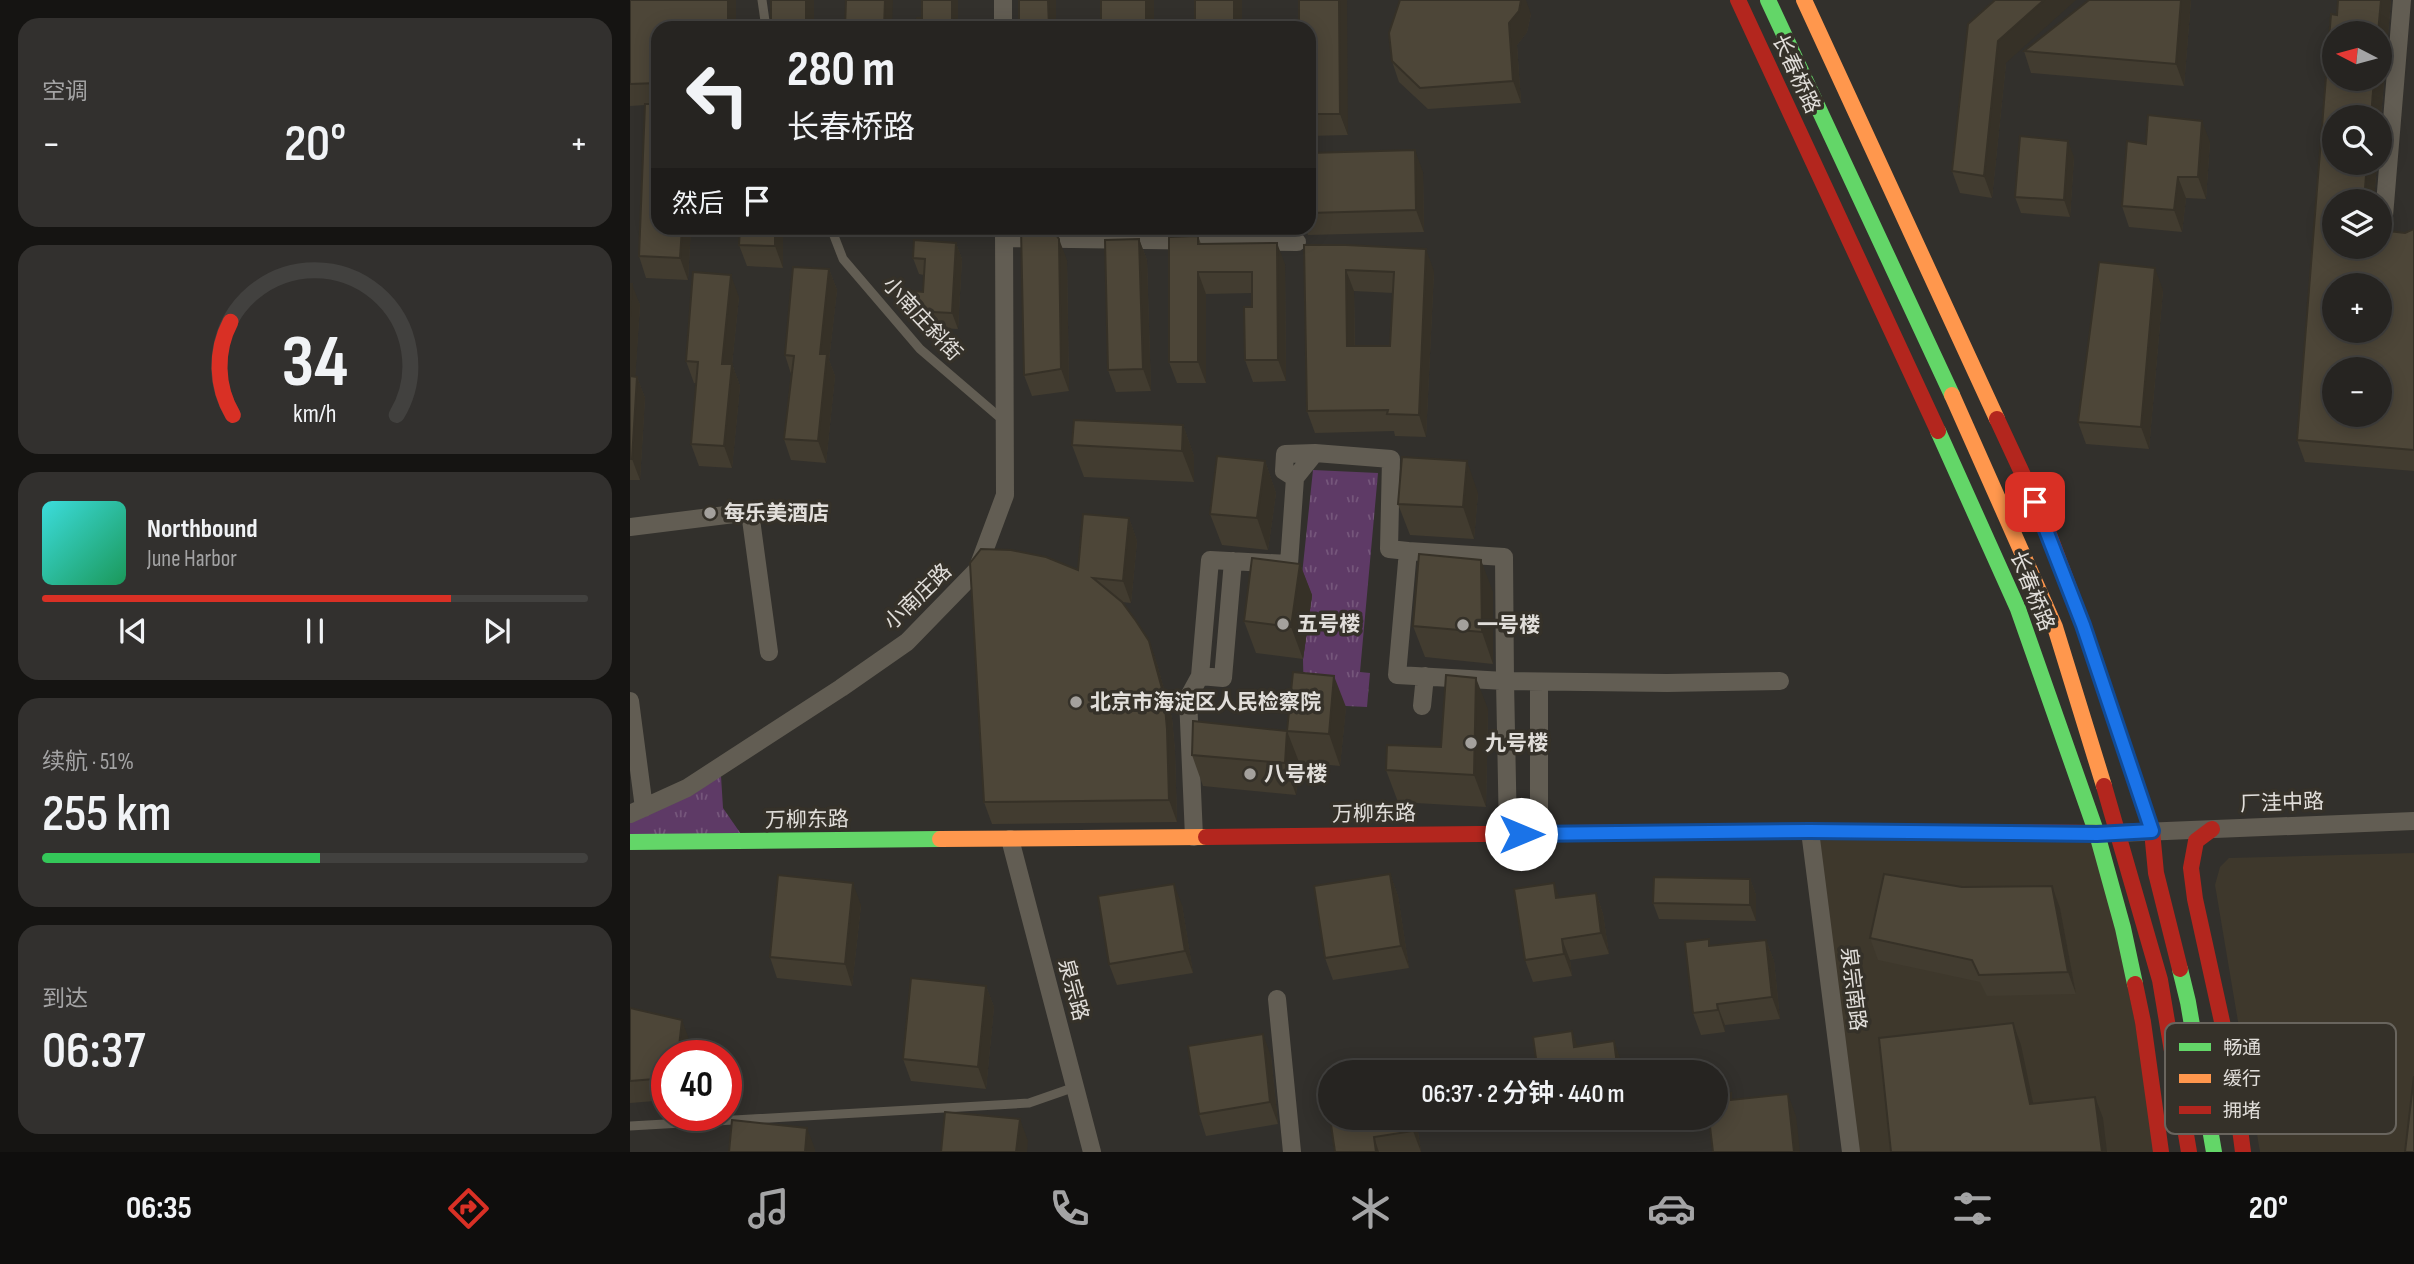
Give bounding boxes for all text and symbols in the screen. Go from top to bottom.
north arrow [2322,21,2392,91]
map controls [2322,21,2392,427]
street label: 长春桥路 [1767,31,1825,117]
text: 280 m [787,41,895,100]
icon: left [672,49,763,140]
text: 空调 [42,78,88,106]
button: search [2322,105,2392,175]
text: 长春桥路 [787,109,915,148]
text: 20° [284,113,346,176]
text: − [42,122,61,167]
text: + [569,122,588,167]
icon: arrive [738,182,776,220]
text: 然后 [672,189,724,220]
button: layers [2322,189,2392,259]
street label: 小南庄斜街 [877,272,967,366]
button: + [2322,273,2392,343]
text: 34 [282,320,348,408]
button: − [2322,357,2392,427]
text: km/h [293,399,337,430]
pin [2005,472,2065,532]
icon: arrive [2016,483,2054,521]
place label: 每乐美酒店 [724,501,829,526]
marker: 每乐美酒店 [702,505,718,521]
text: Northbound [147,514,258,545]
text: June Harbor [147,545,237,573]
street label: 长春桥路 [2005,547,2059,635]
street label: 小南庄路 [879,559,957,635]
icon: previous [114,612,152,650]
icon: pause [296,612,334,650]
icon: next [478,612,516,650]
place label: 五号楼 [1297,612,1360,637]
place label: 一号楼 [1477,613,1540,638]
marker: 五号楼 [1275,616,1291,632]
marker: 一号楼 [1455,617,1471,633]
place label: 北京市海淀区人民检察院 [1090,690,1321,715]
marker: 北京市海淀区人民检察院 [1068,694,1084,710]
place label: 九号楼 [1485,731,1548,756]
marker: 九号楼 [1463,735,1479,751]
text: 续航 · 51% [42,748,134,776]
place label: 八号楼 [1264,762,1327,787]
marker: 八号楼 [1242,766,1258,782]
text: 255 km [42,783,171,846]
street label: 厂洼中路 [2240,789,2324,817]
position arrow [1484,797,1558,871]
street label: 万柳东路 [1332,801,1416,827]
street label: 万柳东路 [765,807,849,833]
street label: 泉宗南路 [1835,946,1871,1032]
street label: 泉宗路 [1053,956,1093,1024]
text: 到达 [42,985,88,1013]
text: 06:37 [42,1020,145,1083]
legend [2165,1023,2396,1134]
text: 畅通 [2223,1037,2261,1060]
speed limit sign: 40 [651,1040,742,1131]
text: 缓行 [2223,1068,2261,1091]
text: 06:37 · 2 分钟 · 440 m [1421,1079,1625,1110]
text: 拥堵 [2223,1100,2261,1123]
icon: directions [444,1184,493,1233]
icon: music [744,1184,793,1233]
icon: phone [1045,1184,1094,1233]
icon: climate [1346,1184,1395,1233]
icon: car [1647,1184,1696,1233]
icon: filters [1948,1184,1997,1233]
text: 06:35 [126,1189,192,1228]
text: 20° [2249,1189,2288,1228]

